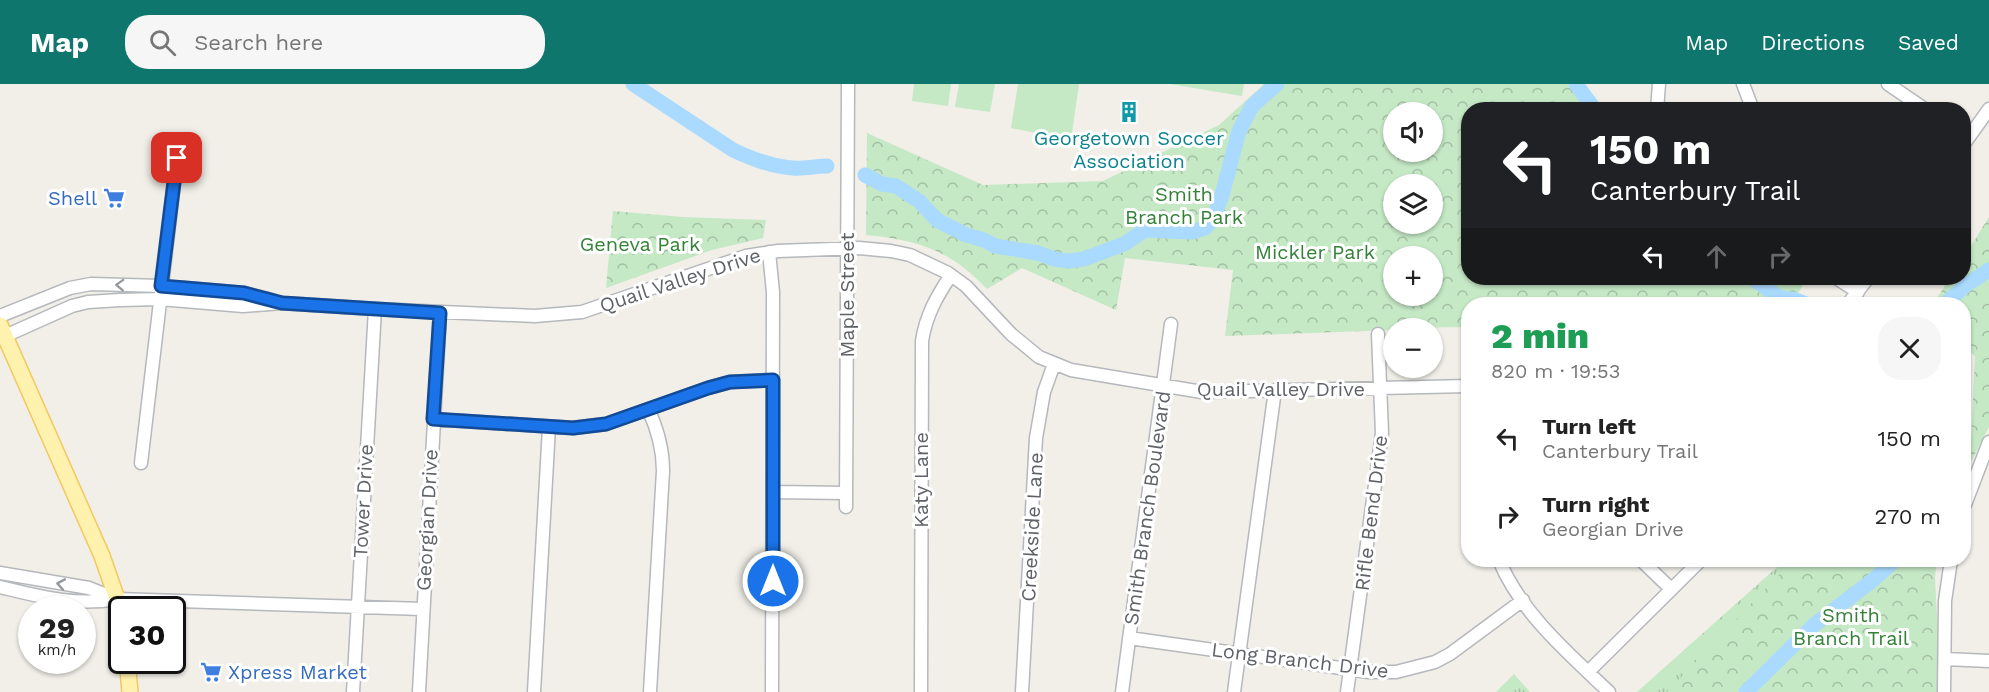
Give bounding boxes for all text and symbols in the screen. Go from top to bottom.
search box [125,15,545,69]
text: Map [30,26,89,59]
icon: search [146,26,179,59]
text: Search here [194,30,323,55]
text: Map [1685,30,1728,55]
text: Directions [1761,30,1865,55]
text: Saved [1898,30,1959,55]
building icon: Georgetown Soccer Association [1117,100,1141,124]
map controls [1383,102,1443,378]
button: sound [1383,102,1443,162]
text: 150 m [1590,125,1711,174]
place label: Georgetown Soccer Association [1034,126,1224,173]
icon: left [1491,126,1569,204]
pin [151,132,202,183]
icon: arrive [160,141,193,174]
button: layers [1383,174,1443,234]
text: Canterbury Trail [1590,175,1800,207]
park label: Smith Branch Park [1125,182,1243,229]
place label: Shell [48,186,97,210]
supermarket icon: Shell [102,186,126,210]
park label: Geneva Park [580,232,700,256]
street label: Maple Street [835,232,859,358]
park label: Mickler Park [1255,240,1375,264]
icon: left [1637,240,1670,273]
icon: ahead [1700,240,1733,273]
icon: right [1763,240,1796,273]
street label: Quail Valley Drive [596,243,764,317]
button: + [1383,246,1443,306]
one-way arrow [116,278,125,291]
text: 2 min [1491,315,1589,357]
button: close [1878,317,1941,380]
button: − [1383,318,1443,378]
text: 820 m · 19:53 [1491,359,1620,383]
street label: Quail Valley Drive [1197,377,1365,401]
street label: Smith Branch Boulevard [1119,389,1175,627]
text: Turn left [1542,414,1636,439]
icon: left [1491,422,1524,455]
text: 150 m [1877,426,1941,451]
street label: Katy Lane [909,432,933,528]
street label: Rifle Bend Drive [1350,434,1392,592]
text: Canterbury Trail [1542,439,1698,463]
street label: Tower Drive [348,444,378,558]
street label: Georgian Drive [411,449,443,591]
street label: Creekside Lane [1016,452,1048,602]
text: Turn right [1542,492,1649,517]
icon: right [1491,500,1524,533]
text: 270 m [1875,504,1941,529]
text: Georgian Drive [1542,517,1684,541]
position arrow [741,549,805,613]
one-way arrow [56,578,66,591]
speed limit sign: 30 [108,596,186,674]
park label: Smith Branch Trail [1793,603,1909,650]
text: 29 [39,610,75,645]
street label: Long Branch Drive [1210,637,1390,683]
text: km/h [38,641,76,659]
supermarket icon: Xpress Market [199,660,223,684]
place label: Xpress Market [228,660,367,684]

